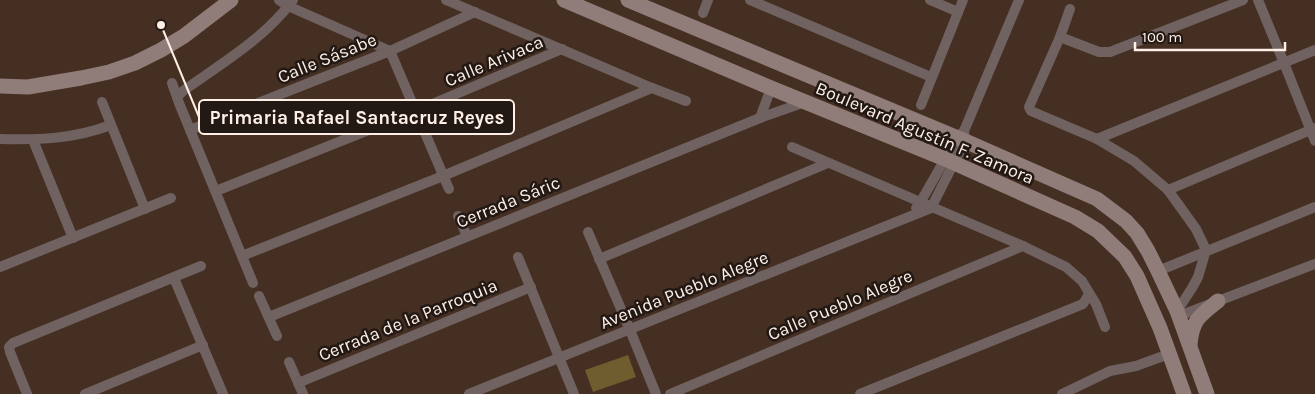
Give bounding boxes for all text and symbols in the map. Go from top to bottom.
scale bar [1135,20,1285,52]
street label: Calle Sásabe [274,28,380,88]
text: 100 m [1142,28,1182,46]
street label: Calle Arivaca [441,30,547,92]
street label: Boulevard Agustín F. Zamora [812,77,1038,189]
callout: Primaria Rafael Santacruz Reyes [199,100,514,134]
text: Primaria Rafael Santacruz Reyes [210,107,504,129]
street label: Cerrada Sáric [453,171,563,233]
street label: Avenida Pueblo Alegre [597,246,771,334]
street label: Calle Pueblo Alegre [764,265,916,345]
street label: Cerrada de la Parroquia [315,274,501,366]

